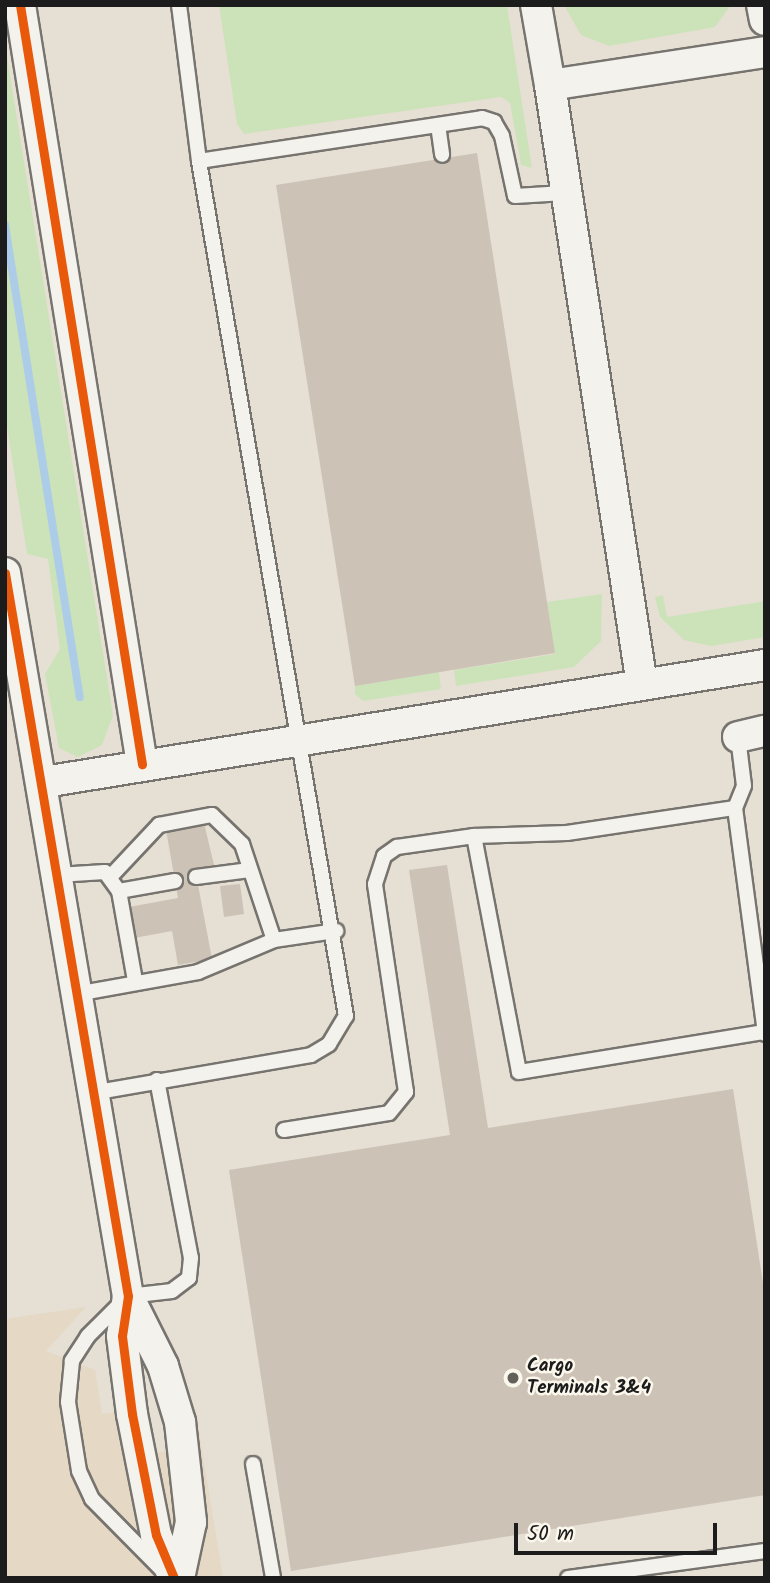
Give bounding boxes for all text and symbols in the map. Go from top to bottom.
place label: Cargo Terminals 3&4 [527,1356,651,1400]
marker: Cargo Terminals 3&4 [505,1370,521,1386]
scale bar [518,1510,721,1554]
text: 50 m [527,1518,574,1551]

